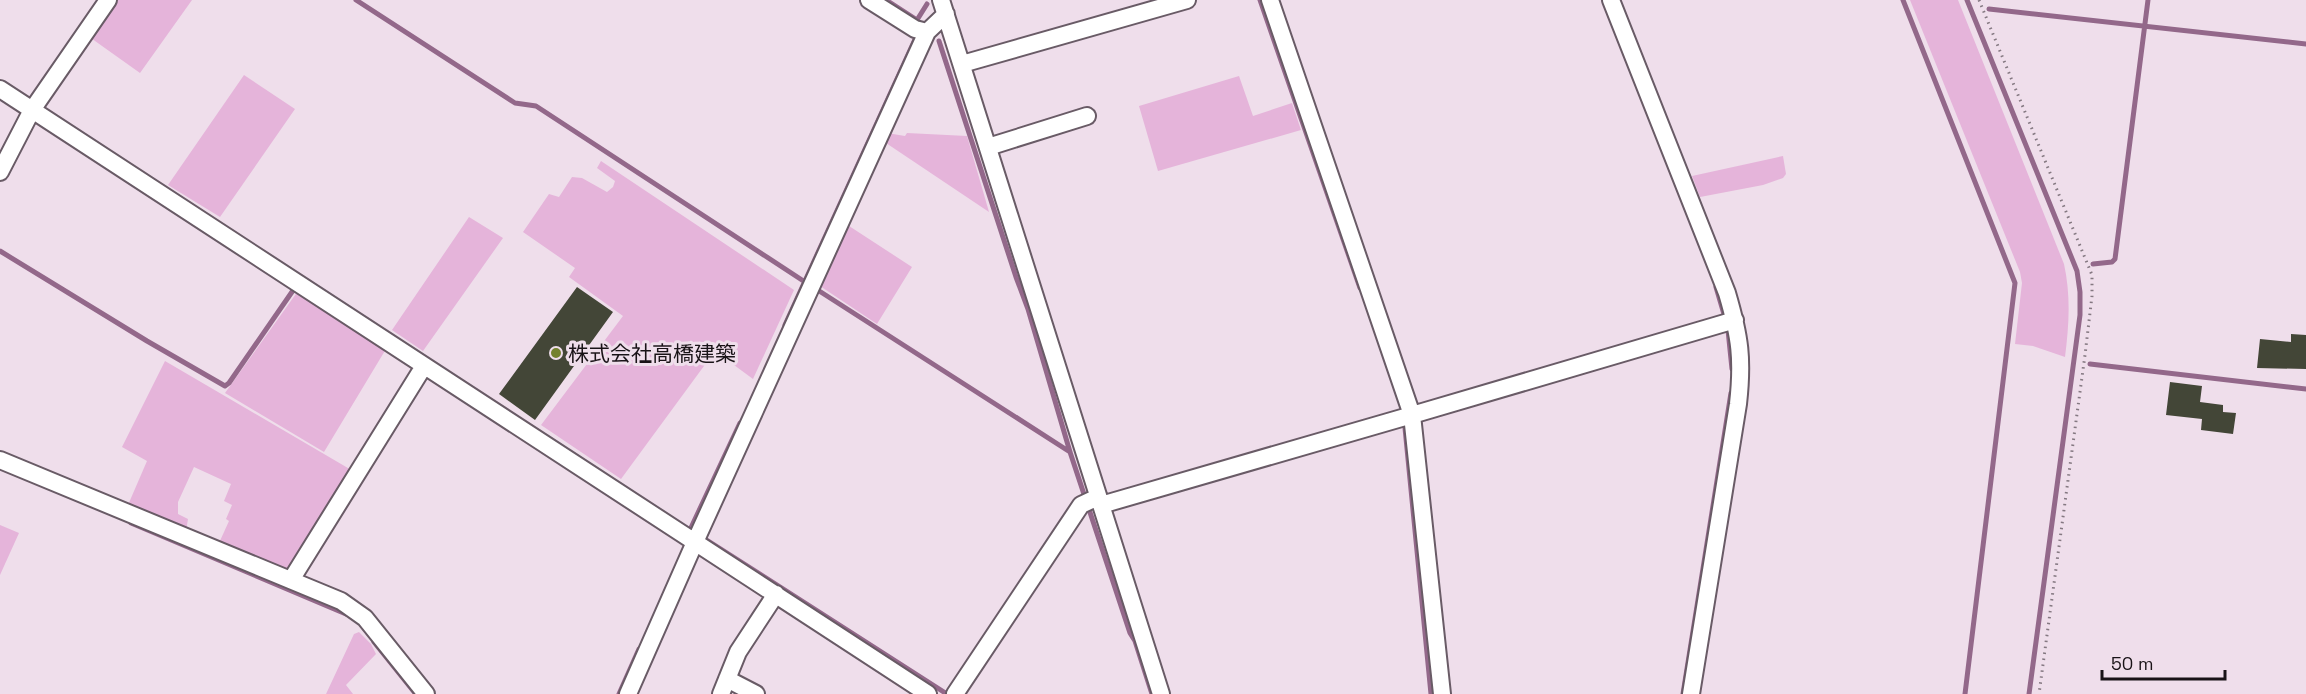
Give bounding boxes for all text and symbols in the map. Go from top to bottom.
place label: 株式会社高橋建築 [568,340,736,367]
marker: 株式会社高橋建築 [549,346,563,360]
scale bar [2102,643,2225,681]
text: 50 m [2111,652,2153,675]

